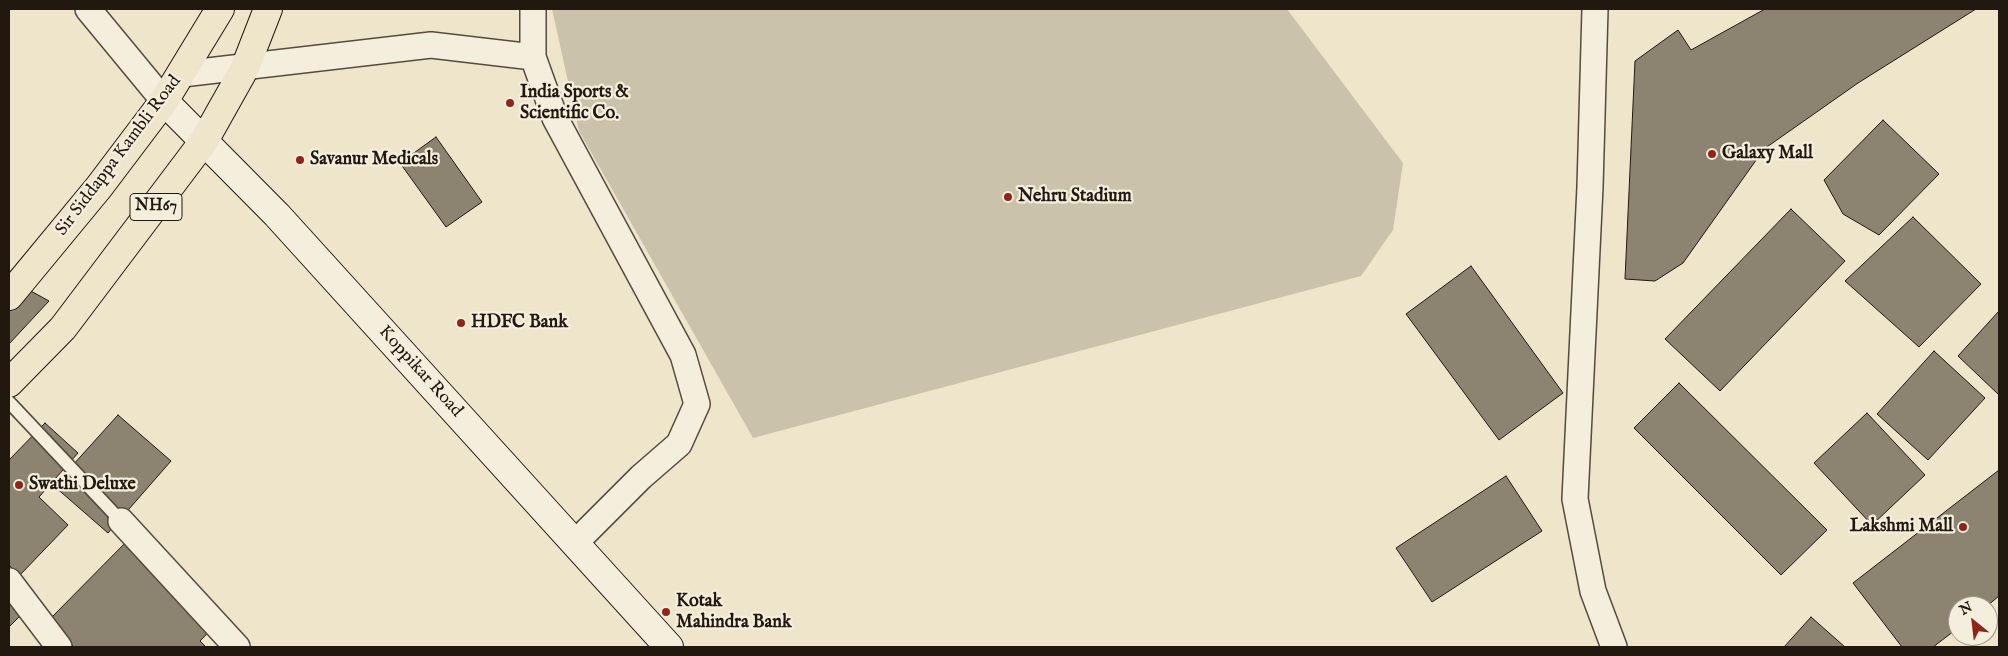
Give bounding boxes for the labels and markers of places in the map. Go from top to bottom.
place label: India Sports & Scientific Co. [520,82,629,125]
marker: India Sports & Scientific Co. [504,97,516,109]
place label: Galaxy Mall [1722,143,1813,165]
marker: Galaxy Mall [1706,148,1718,160]
place label: Savanur Medicals [310,149,438,171]
marker: Savanur Medicals [294,154,306,166]
place label: Nehru Stadium [1018,186,1132,208]
marker: Nehru Stadium [1002,191,1014,203]
place label: HDFC Bank [471,312,568,334]
marker: HDFC Bank [455,317,467,329]
place label: Swathi Deluxe [29,474,136,496]
marker: Swathi Deluxe [13,479,25,491]
place label: Lakshmi Mall [1850,516,1953,538]
marker: Lakshmi Mall [1957,521,1969,533]
place label: Kotak Mahindra Bank [676,591,792,634]
marker: Kotak Mahindra Bank [660,606,672,618]

